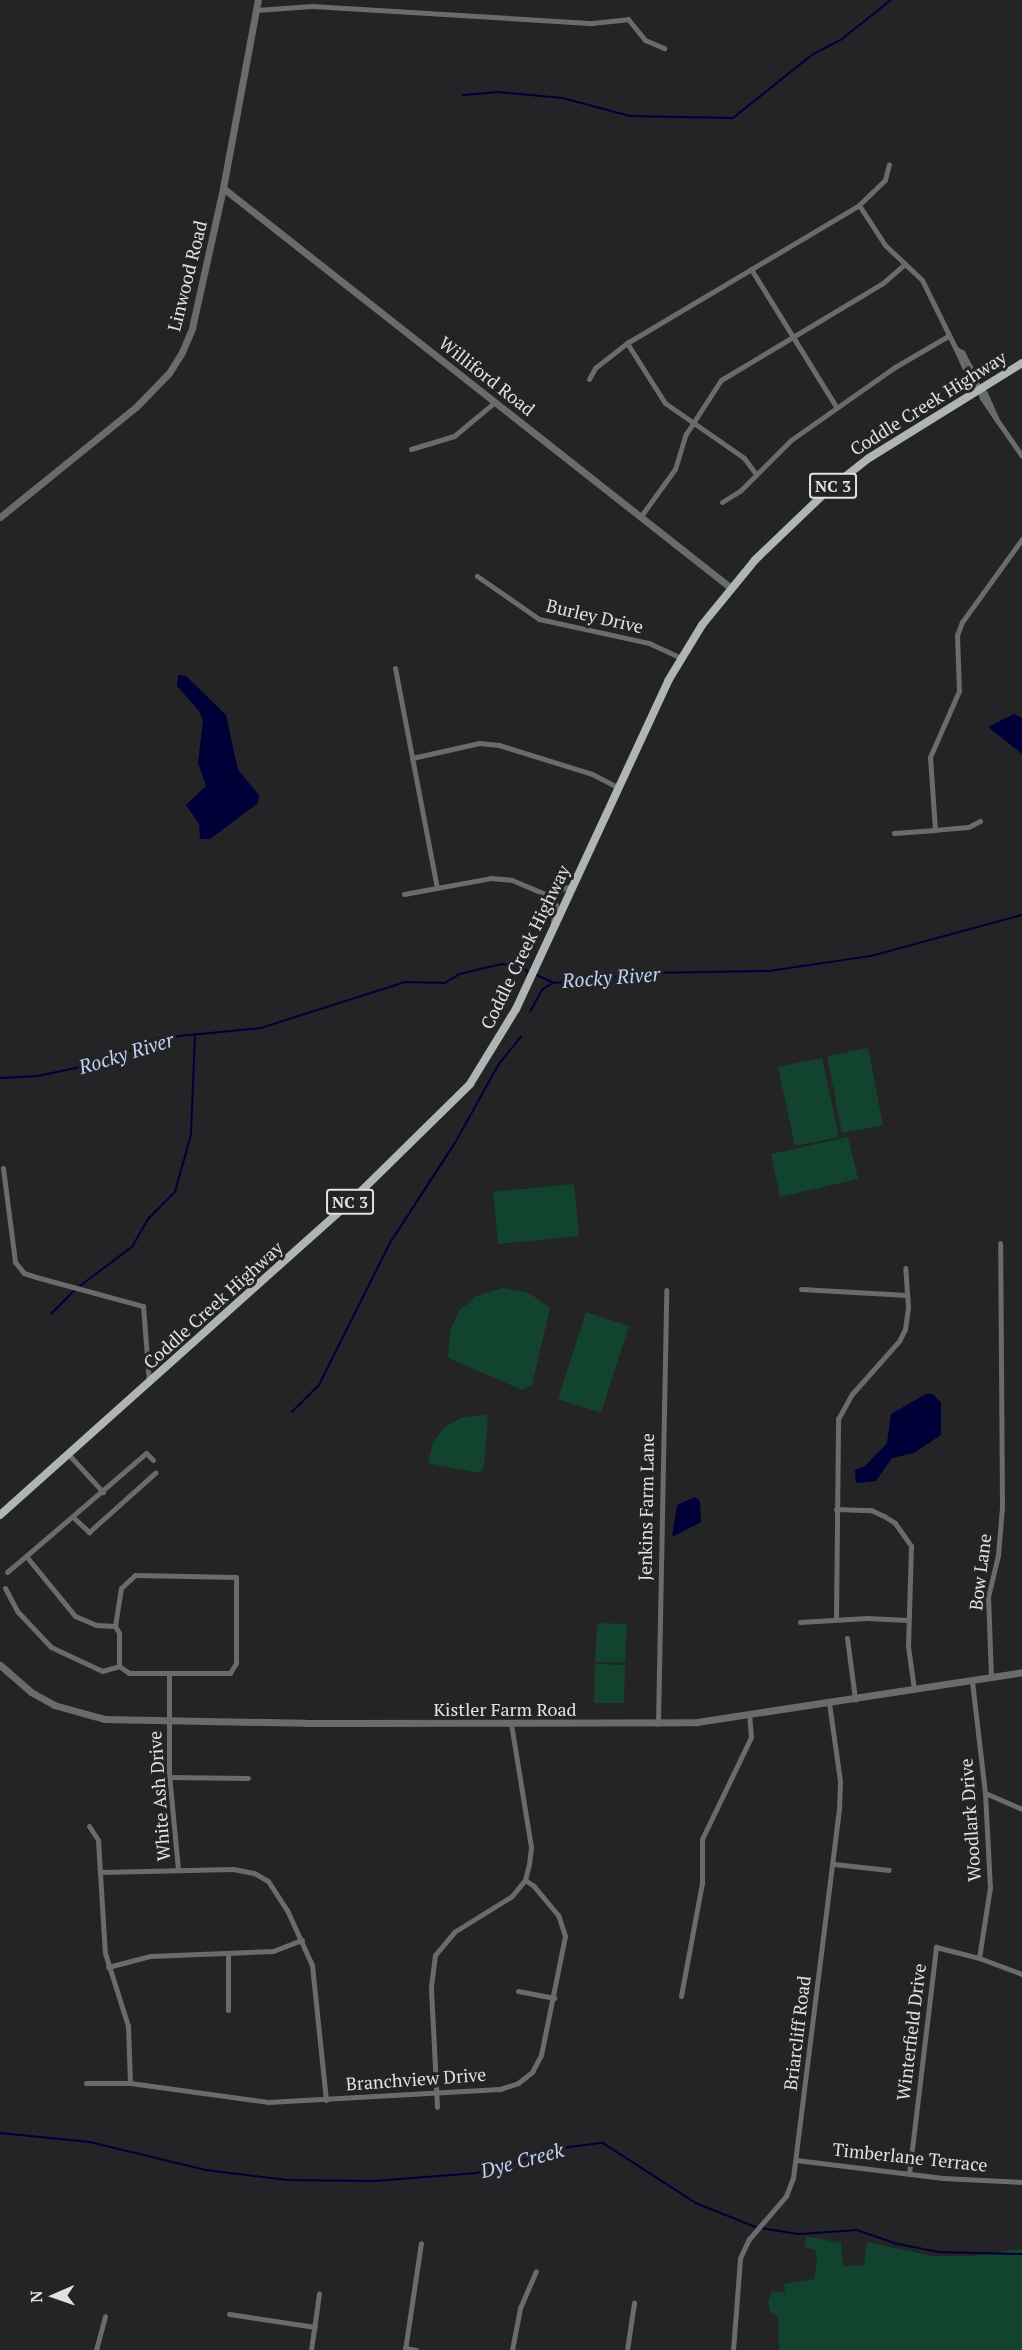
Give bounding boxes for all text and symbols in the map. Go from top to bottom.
street label: Linwood Road [163,218,211,334]
street label: Williford Road [435,332,539,420]
street label: Coddle Creek Highway [846,346,1010,460]
road number: NC 3 [809,473,857,499]
street label: Burley Drive [544,594,646,638]
street label: Coddle Creek Highway [476,861,574,1033]
water label: Rocky River [561,962,661,992]
water label: Rocky River [76,1027,176,1079]
road number: NC 3 [326,1189,374,1215]
street label: Coddle Creek Highway [139,1237,287,1373]
street label: Jenkins Farm Lane [634,1433,658,1581]
street label: Bow Lane [965,1532,995,1612]
street label: Kistler Farm Road [433,1698,577,1720]
street label: White Ash Drive [144,1730,174,1862]
street label: Woodlark Drive [955,1758,985,1882]
street label: Winterfield Drive [892,1962,930,2102]
street label: Briarcliff Road [779,1974,815,2092]
street label: Branchview Drive [345,2063,487,2095]
water label: Dye Creek [478,2137,566,2183]
street label: Timberlane Terrace [832,2138,988,2176]
north arrow [24,2266,84,2326]
text: N [25,2290,47,2303]

